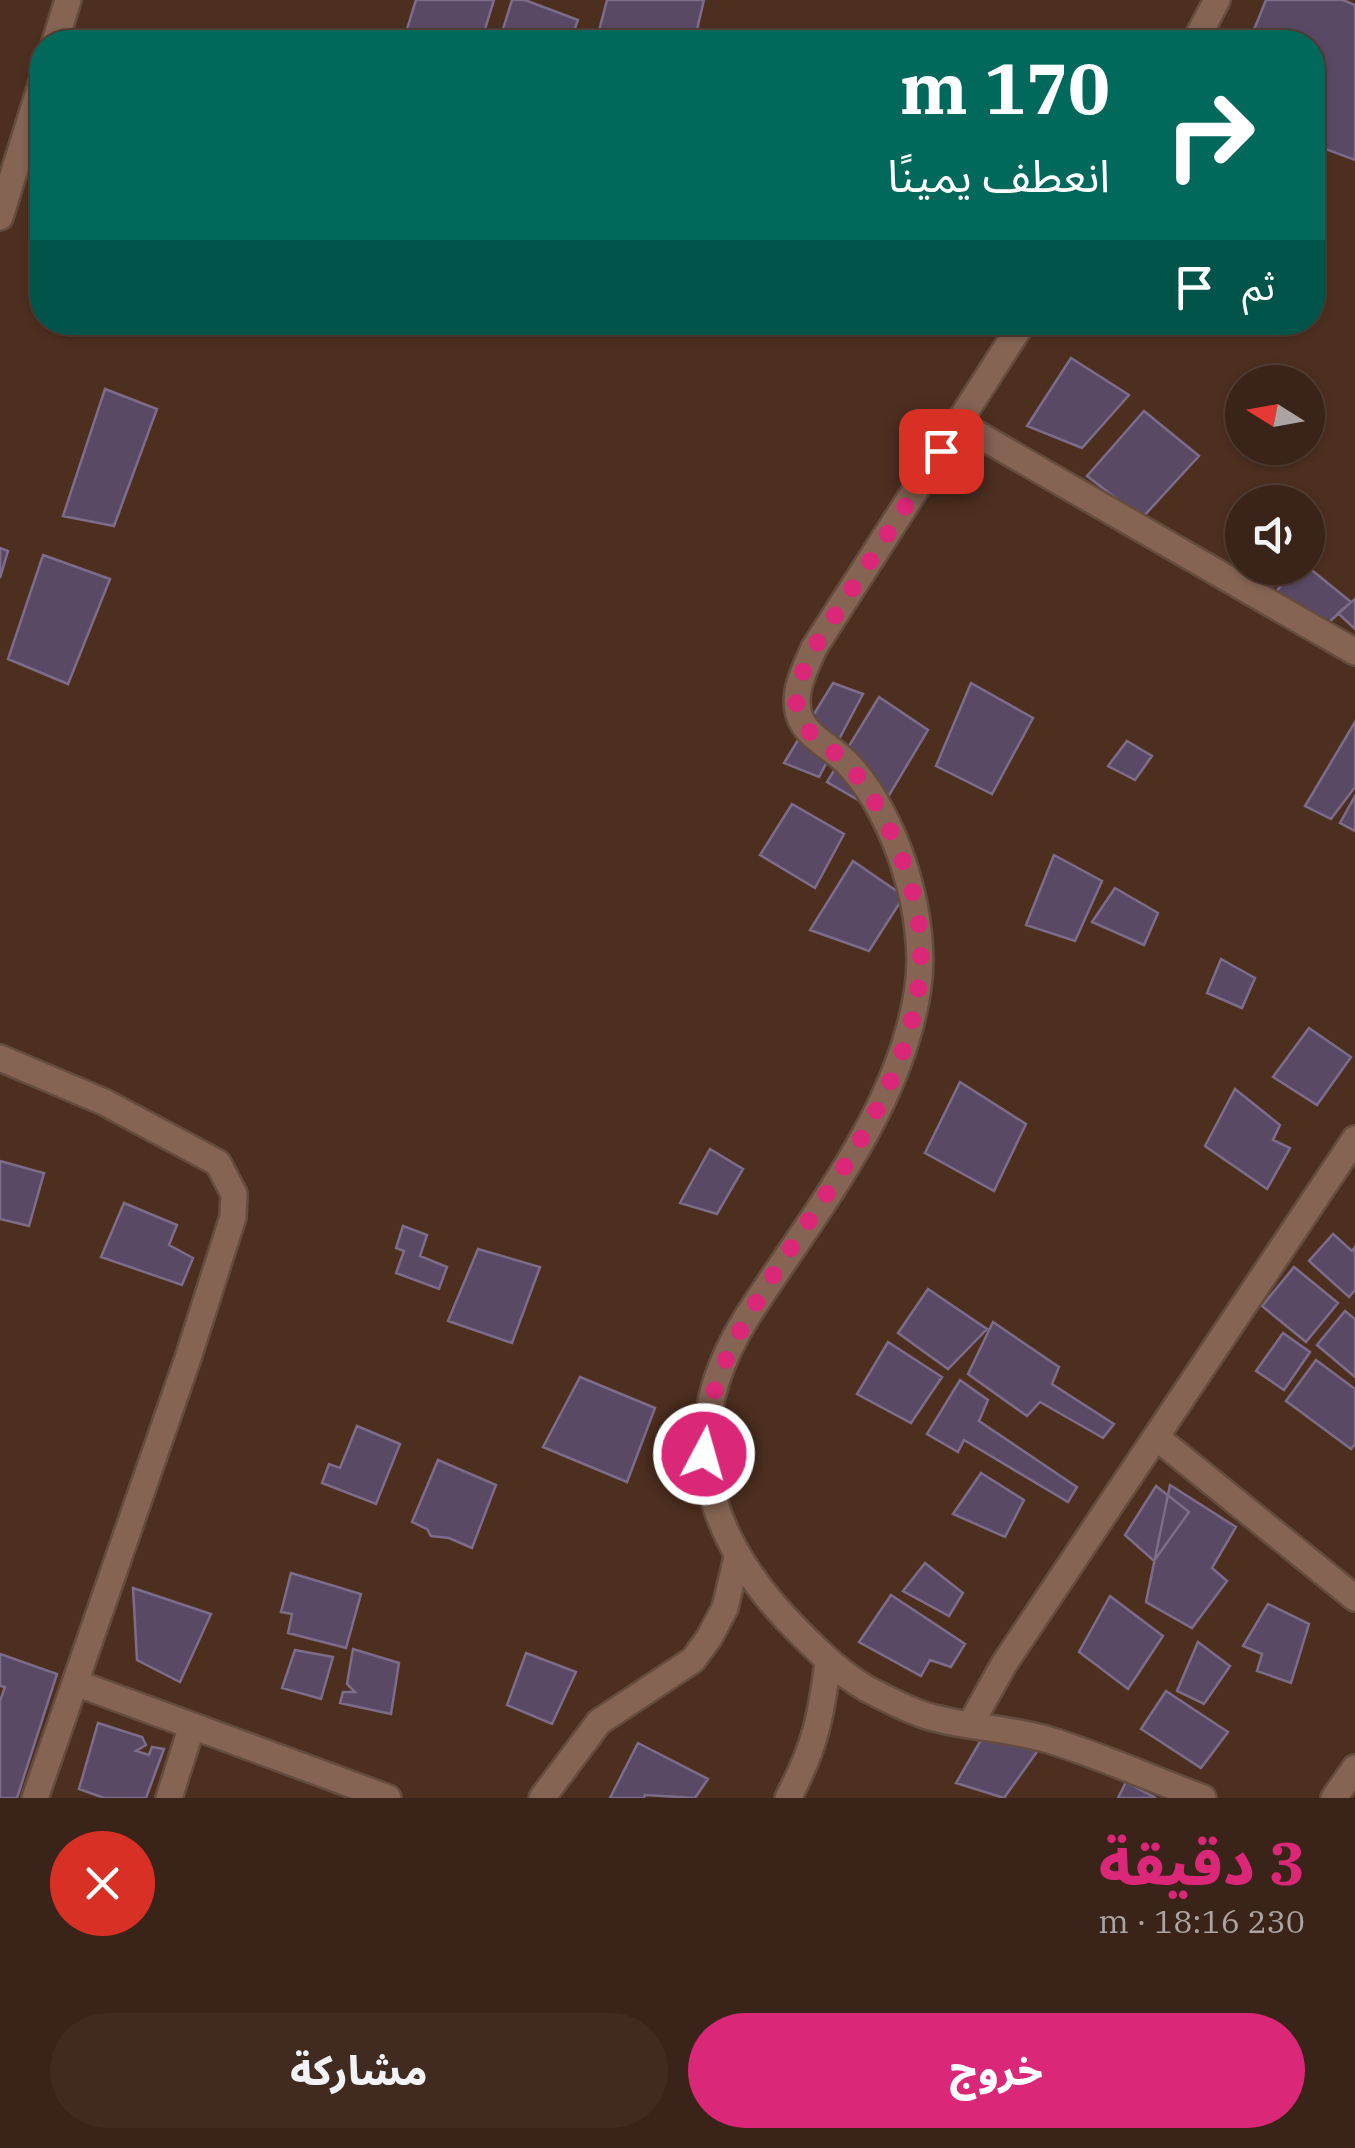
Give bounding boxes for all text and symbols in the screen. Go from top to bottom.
text: 170 m [900,42,1110,133]
icon: right [1145,70,1275,200]
text: انعطف يمينًا [887,146,1110,204]
icon: arrive [1167,260,1222,315]
text: ثم [1242,261,1275,310]
north arrow [1225,365,1325,465]
map controls [1225,365,1325,585]
pin [899,409,984,494]
icon: arrive [914,424,969,479]
button: sound [1225,485,1325,585]
position arrow [652,1402,756,1506]
text: 3 دقيقة [1098,1823,1305,1902]
button: close [50,1831,155,1936]
text: 230 m · 18:16 [1098,1900,1305,1942]
button: مشاركة [50,2013,668,2128]
button: خروج [688,2013,1305,2128]

